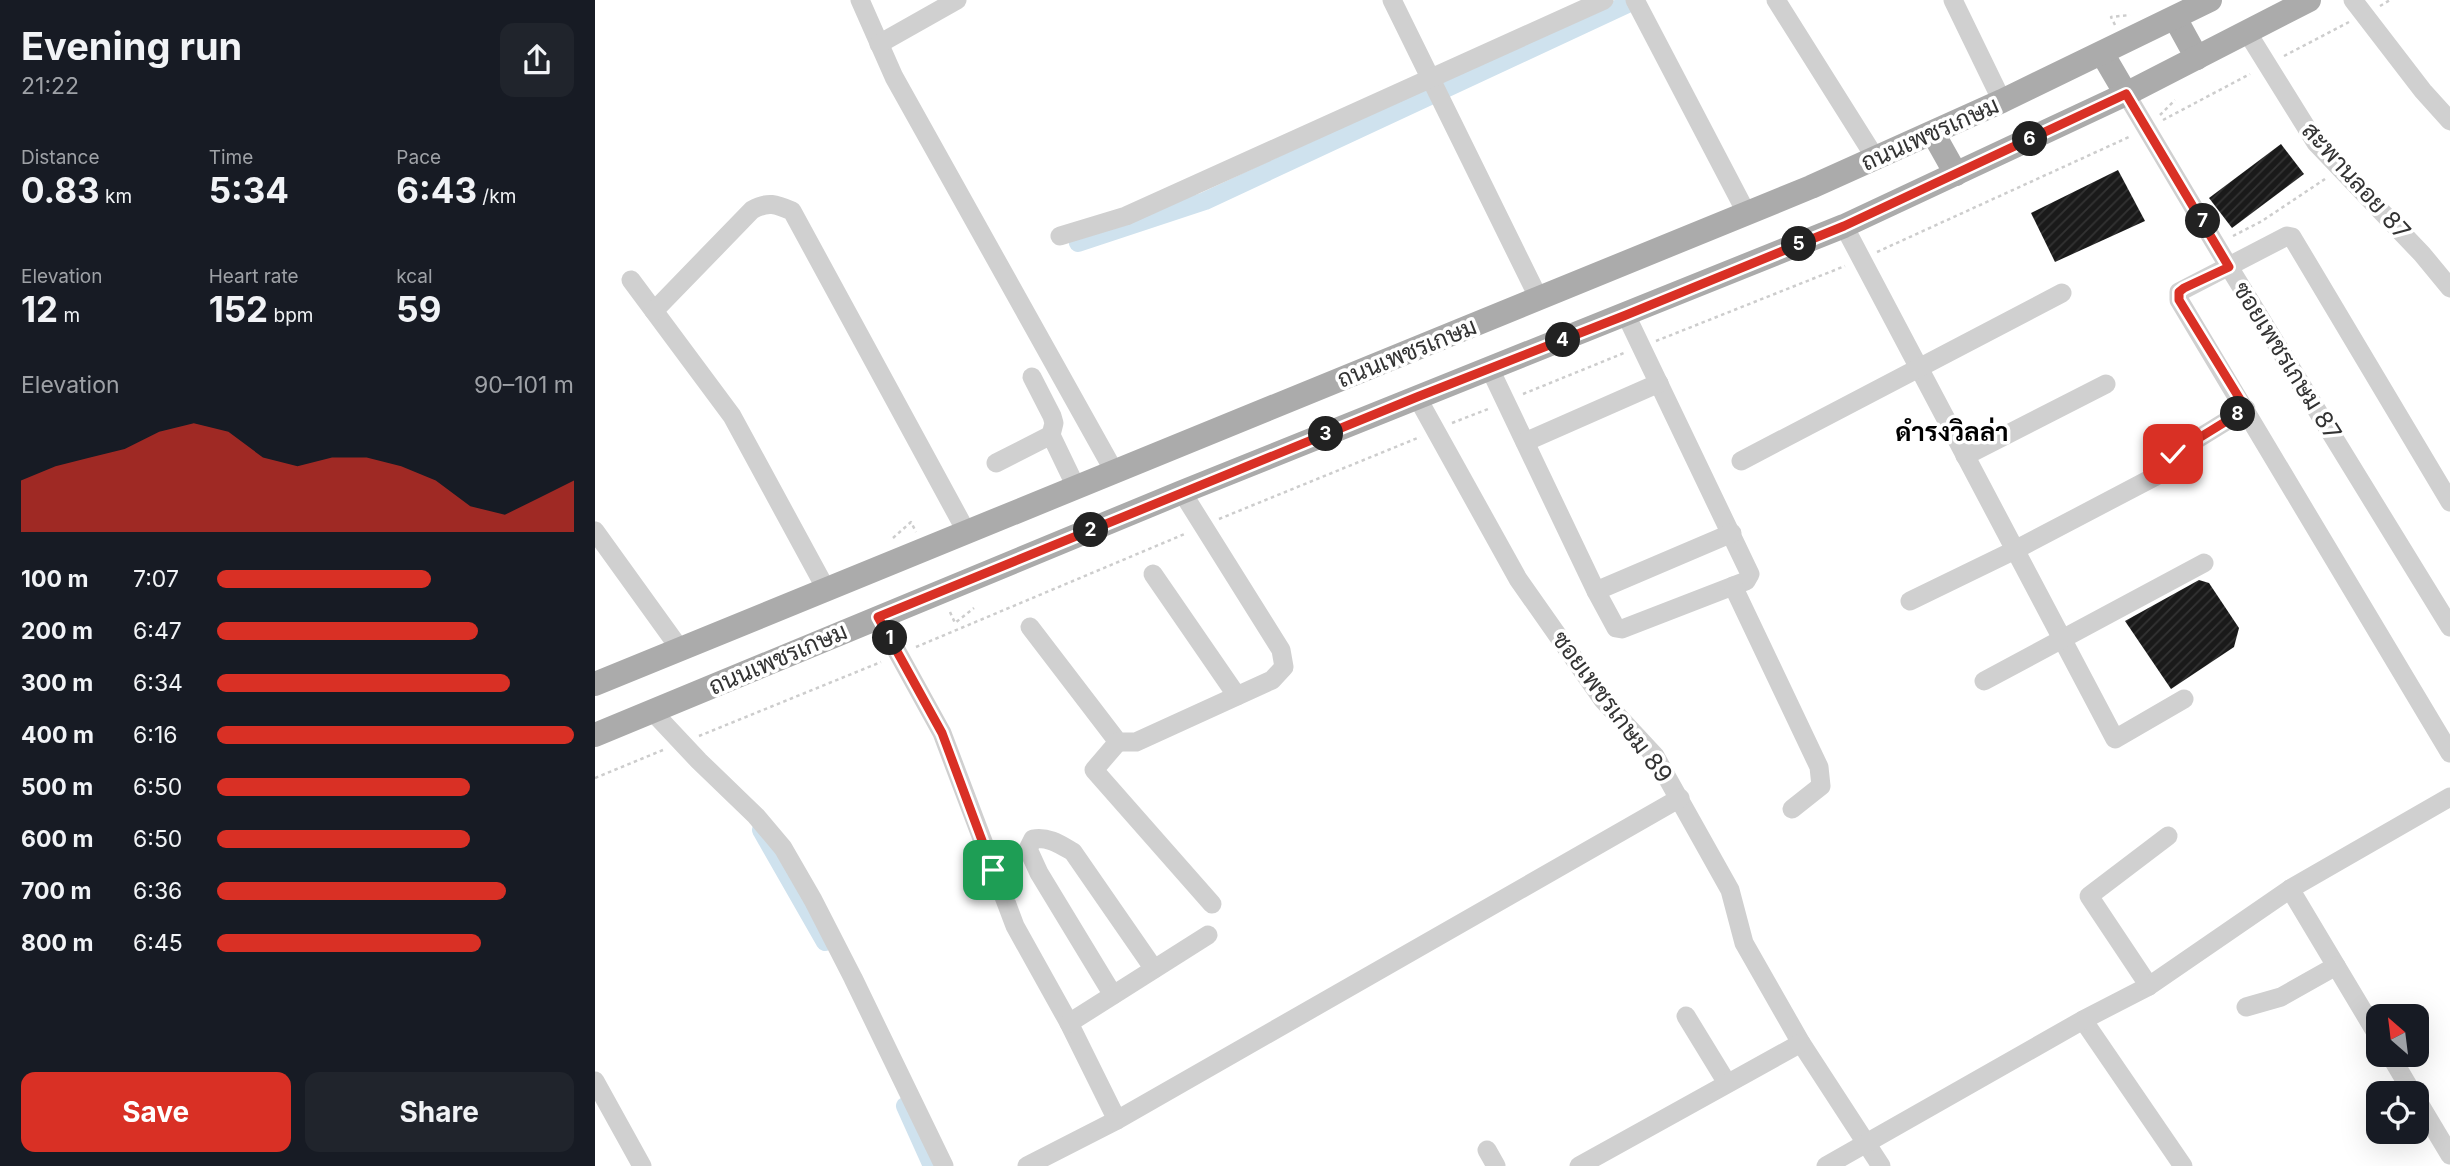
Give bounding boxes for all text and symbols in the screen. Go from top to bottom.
text: Evening run [21,23,242,69]
button: share [500,23,574,97]
text: 21:22 [21,72,79,100]
street label: ถนนเพชรเกษม [1856,90,2003,177]
street label: สะพานลอย 87 [2296,116,2417,245]
pin: 6 [2013,122,2047,156]
text: 6 [2023,127,2036,150]
text: Distance [21,146,99,169]
text: Time [209,146,253,169]
text: Pace [396,146,441,169]
text: 0.83 [21,169,100,211]
text: 5:34 [209,169,289,211]
text: 6:43 [396,169,477,211]
text: km [100,185,132,208]
text: /km [477,185,516,208]
pin: 7 [2185,204,2221,238]
text: 7 [2197,209,2208,232]
pin: 5 [1781,226,1817,262]
text: 5 [1792,232,1805,255]
text: Elevation [21,265,102,288]
text: Heart rate [209,265,299,288]
text: kcal [396,265,433,288]
street label: ซอยเพชรเกษม 87 [2227,277,2347,445]
text: 12 [21,288,58,330]
text: 152 [209,288,268,330]
text: 59 [396,288,441,330]
text: m [58,304,80,327]
text: bpm [268,304,313,327]
street label: ถนนเพชรเกษม [1333,311,1481,394]
pin: 4 [1545,322,1581,358]
text: 4 [1556,328,1569,351]
text: Elevation [21,371,120,399]
text: 90–101 m [474,371,574,399]
pin: 8 [2221,396,2255,432]
pin: 3 [1309,416,1343,452]
district label: ดำรงวิลล่า [1895,416,2009,447]
text: 3 [1319,422,1332,445]
pin [2143,424,2203,484]
icon: check [2154,435,2192,473]
pin: 2 [1073,512,1109,548]
text: 2 [1085,518,1096,541]
text: 100 m [21,565,88,593]
text: 7:07 [133,565,179,593]
street label: ถนนเพชรเกษม [704,616,851,701]
text: 200 m [21,617,93,645]
text: 6:47 [133,617,182,645]
pin: 1 [873,620,907,656]
street label: ซอยเพชรเกษม 89 [1546,625,1679,788]
text: 1 [885,626,894,649]
text: 300 m [21,669,93,697]
text: 6:34 [133,669,183,697]
text: 400 m [21,721,94,749]
text: 6:16 [133,721,178,749]
text: 500 m [21,773,93,801]
text: 6:50 [133,773,182,801]
text: 600 m [21,825,93,853]
text: 6:50 [133,825,182,853]
pin [963,840,1023,900]
icon: arrive [974,851,1012,889]
text: 700 m [21,877,91,905]
text: 6:36 [133,877,182,905]
text: 800 m [21,929,93,957]
text: 6:45 [133,929,183,957]
north arrow [2366,1004,2429,1068]
map controls [2366,1004,2429,1144]
button: Save [21,1072,291,1152]
button: Share [305,1072,574,1152]
button: locate [2366,1081,2429,1144]

